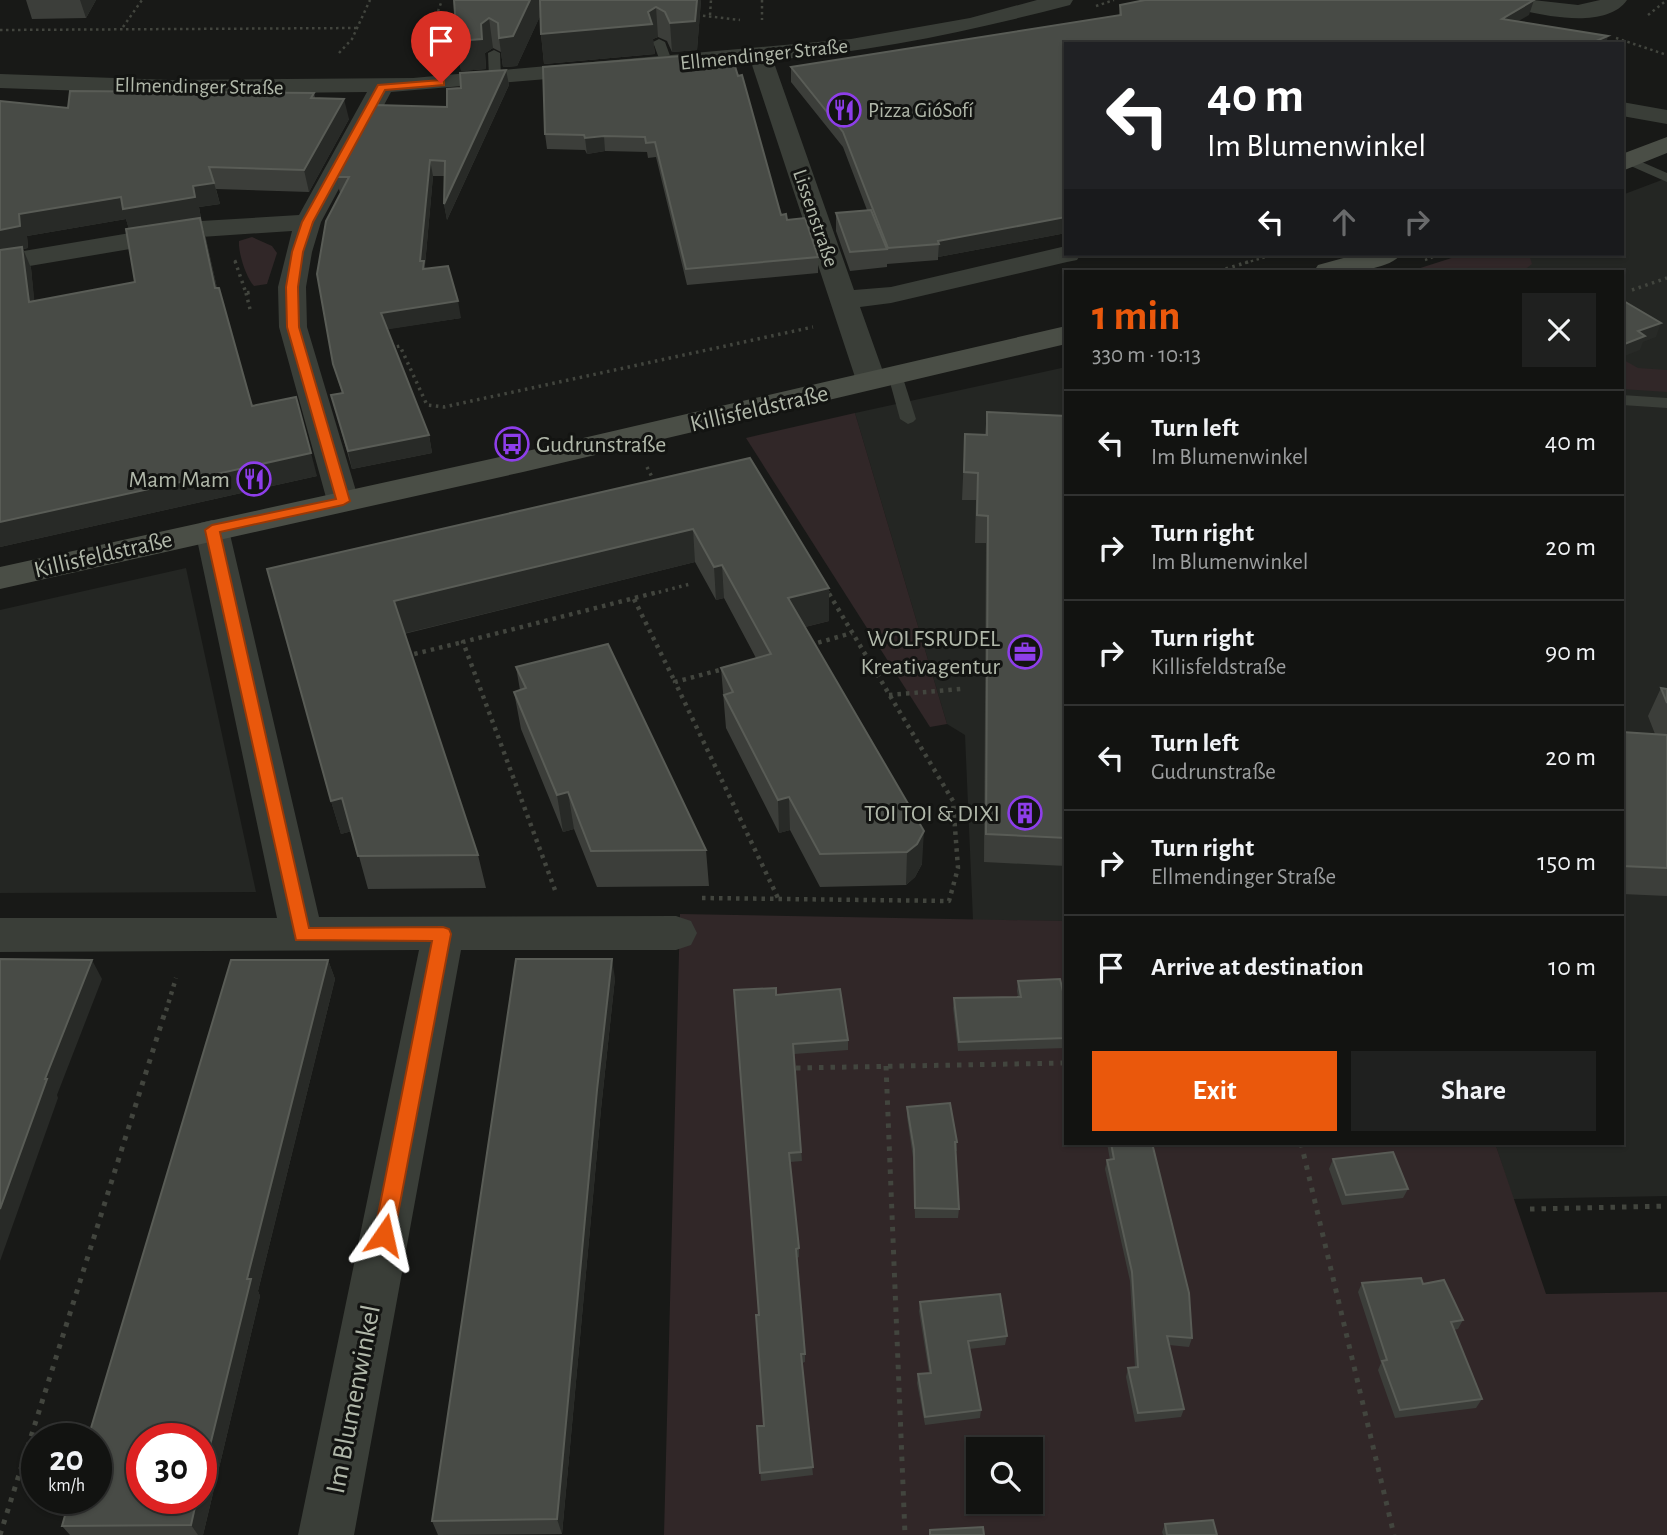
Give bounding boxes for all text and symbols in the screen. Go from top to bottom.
pin [411,11,471,83]
icon: arrive [422,22,460,60]
street label: Ellmendinger Straße [679,35,849,74]
icon: left [1092,70,1183,161]
text: 40 m [1207,72,1304,121]
street label: Ellmendinger Straße [114,75,284,98]
restaurant icon: Pizza GióSofí [825,91,863,129]
place label: Pizza GióSofí [868,100,974,121]
text: Im Blumenwinkel [1207,130,1426,162]
street label: Lissenstraße [789,167,842,270]
icon: left [1252,203,1290,241]
icon: ahead [1325,203,1363,241]
icon: right [1398,203,1436,241]
button: close [1522,293,1596,367]
text: 1 min [1092,295,1181,337]
text: 330 m · 10:13 [1092,344,1201,367]
street label: Killisfeldstraße [688,381,831,437]
text: Turn left [1151,415,1239,441]
icon: left [1092,424,1130,462]
bus stop icon: Gudrunstraße [493,425,531,463]
text: 40 m [1545,429,1596,455]
place label: Gudrunstraße [536,433,666,457]
text: Im Blumenwinkel [1151,446,1308,469]
restaurant icon: Mam Mam [235,460,273,498]
place label: Mam Mam [129,468,230,492]
text: Turn right [1151,520,1254,546]
street label: Killisfeldstraße [32,527,175,583]
icon: right [1092,529,1130,567]
text: 20 m [1545,534,1596,560]
text: Im Blumenwinkel [1151,551,1308,574]
text: Turn right [1151,625,1254,651]
place label: WOLFSRUDEL Kreativagentur [860,627,1000,679]
office icon: WOLFSRUDEL Kreativagentur [1006,633,1044,671]
icon: right [1092,634,1130,672]
text: 90 m [1545,639,1596,665]
text: Killisfeldstraße [1151,656,1286,679]
text: Turn left [1151,730,1239,756]
icon: left [1092,739,1130,777]
text: 20 m [1545,744,1596,770]
text: Gudrunstraße [1151,761,1276,784]
building icon: TOI TOI & DIXI [1006,794,1044,832]
place label: TOI TOI & DIXI [864,802,1000,826]
text: Turn right [1151,835,1254,861]
icon: right [1092,844,1130,882]
text: 150 m [1537,849,1596,875]
text: Ellmendinger Straße [1151,866,1336,889]
icon: arrive [1092,949,1130,987]
text: Arrive at destination [1151,954,1364,980]
text: 10 m [1548,954,1596,980]
button: Exit [1092,1051,1337,1131]
button: Share [1351,1051,1596,1131]
position arrow [347,1198,421,1272]
street label: Im Blumenwinkel [322,1303,386,1496]
speed limit sign: 30 [126,1423,217,1514]
map controls [966,1437,1043,1514]
button: search [966,1437,1043,1514]
text: 20 [49,1442,84,1477]
text: km/h [48,1477,85,1495]

